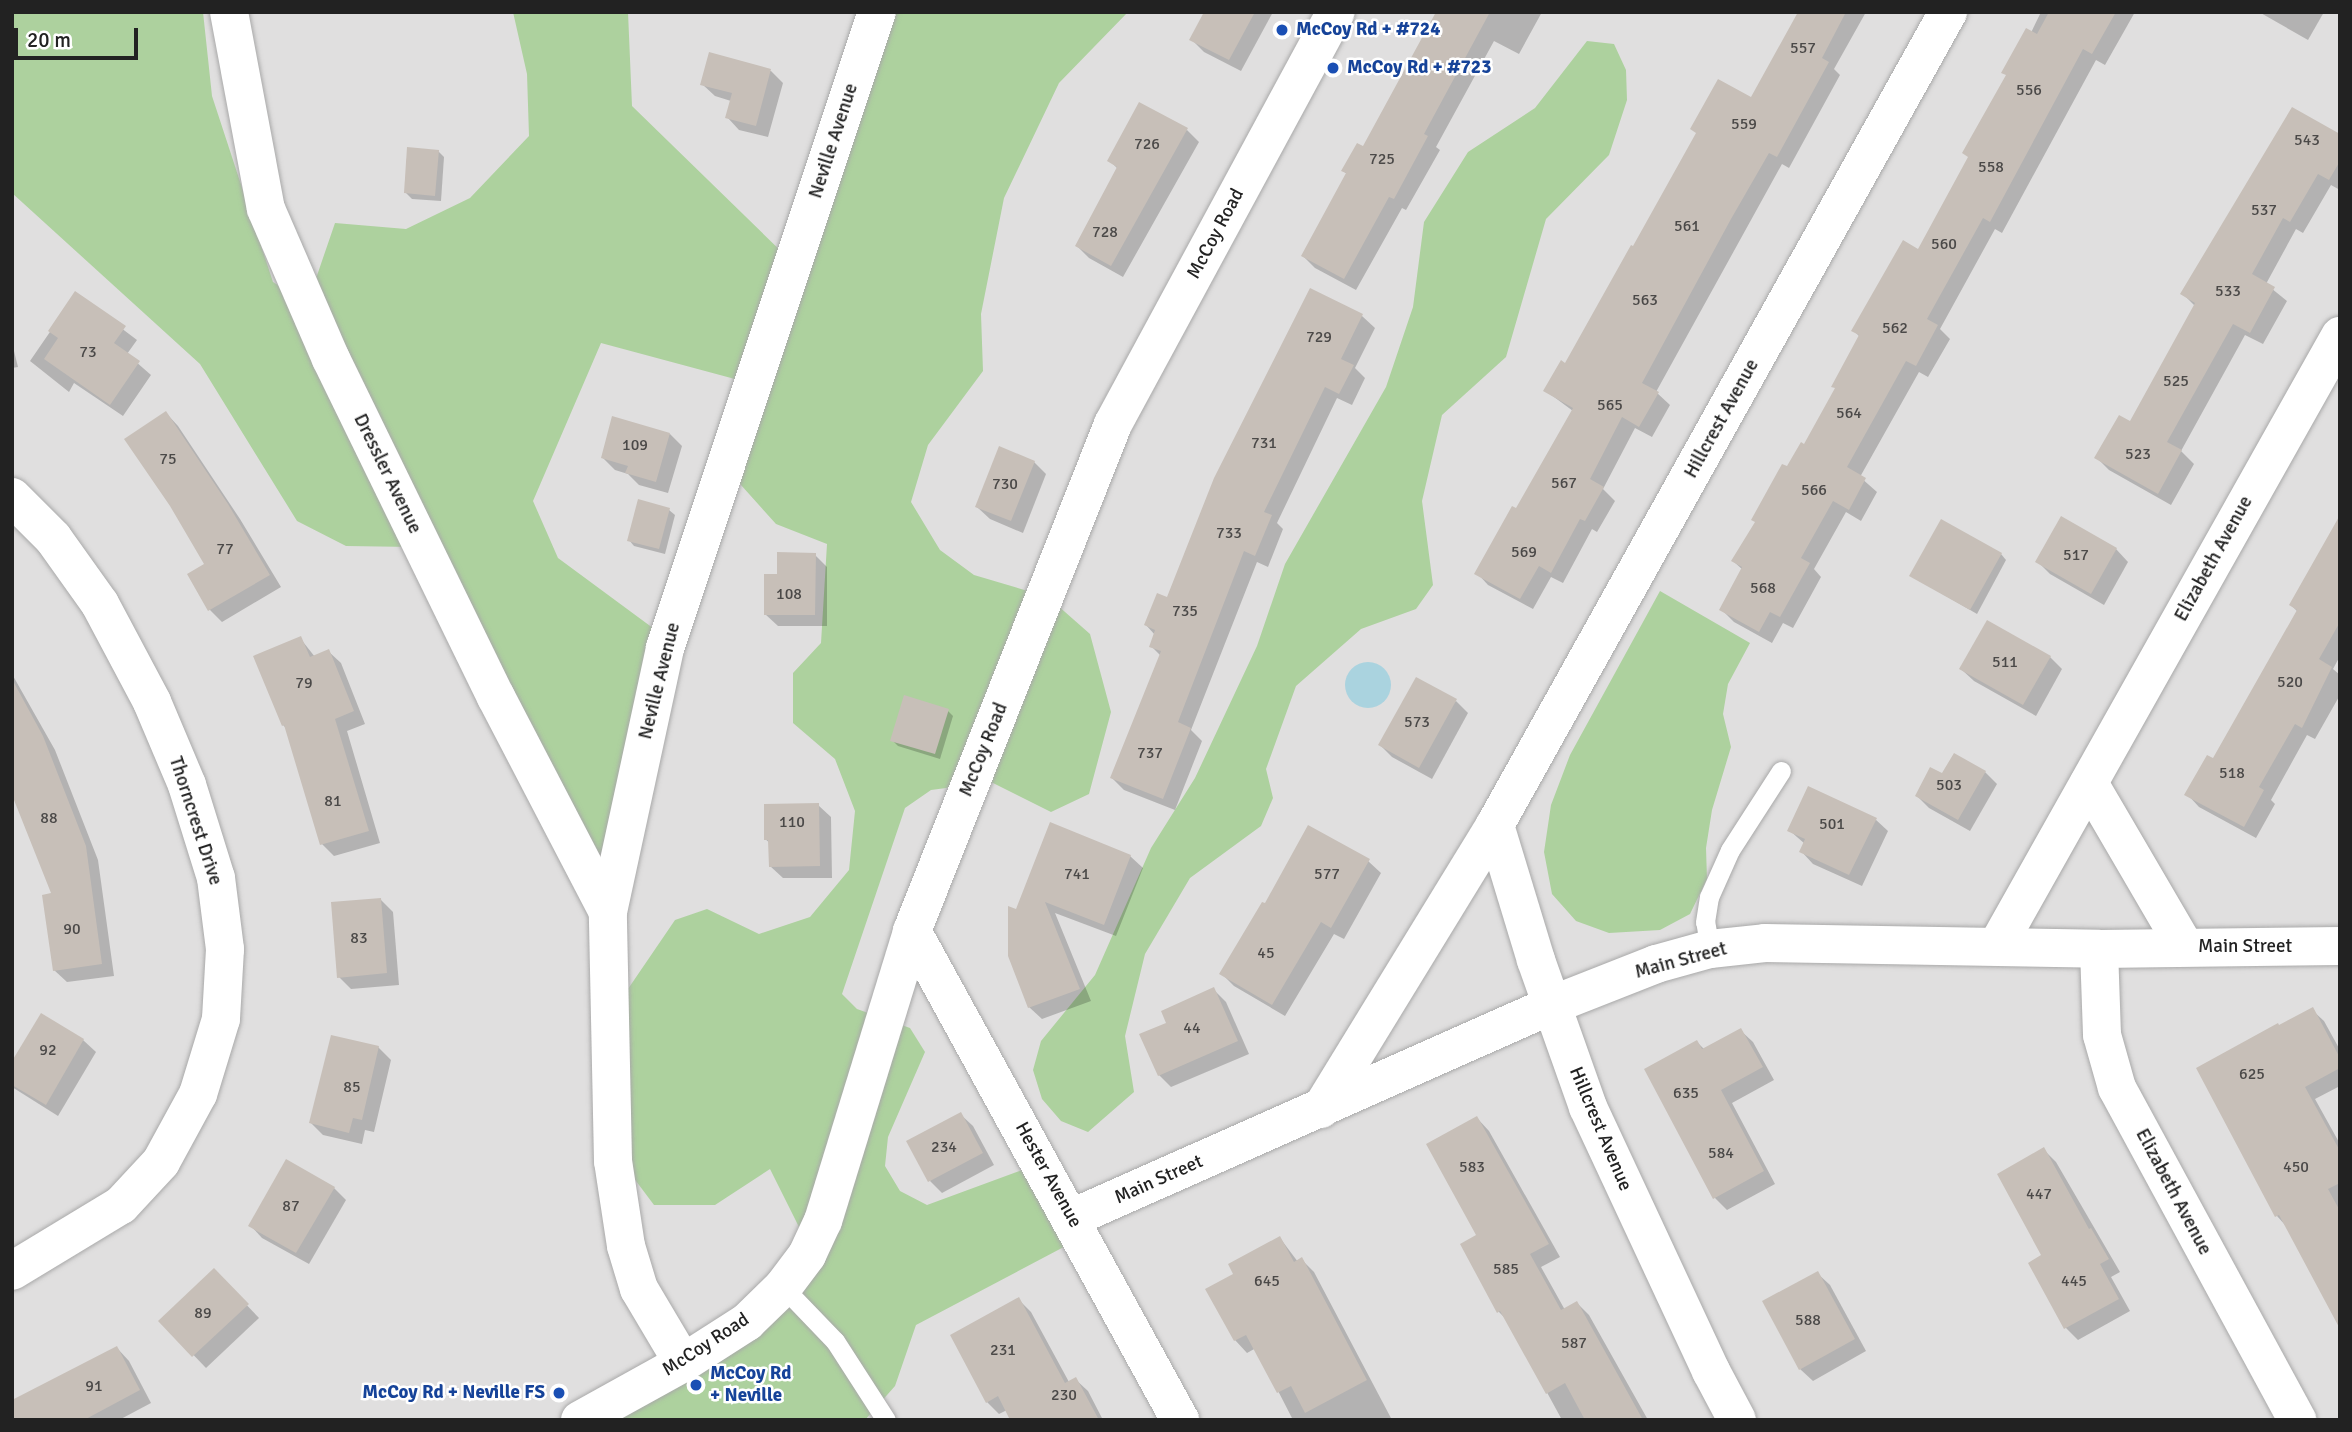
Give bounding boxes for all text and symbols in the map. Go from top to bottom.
scale bar [18,14,142,58]
place label: McCoy Rd + #724 [1296,19,1440,41]
marker: McCoy Rd + #724 [1274,22,1290,38]
text: 20 m [27,27,71,53]
house number: 557 [1790,38,1816,58]
place label: McCoy Rd + #723 [1347,57,1491,79]
marker: McCoy Rd + #723 [1325,60,1341,76]
house number: 556 [2016,80,2042,100]
street label: Neville Avenue [805,81,863,201]
house number: 559 [1731,114,1757,134]
house number: 543 [2294,130,2320,150]
house number: 726 [1134,134,1160,154]
house number: 725 [1369,149,1395,169]
house number: 558 [1978,157,2004,177]
street label: McCoy Road [1183,185,1249,283]
house number: 537 [2251,200,2277,220]
house number: 561 [1674,216,1700,236]
house number: 728 [1092,222,1118,242]
house number: 560 [1931,234,1957,254]
house number: 533 [2215,281,2241,301]
house number: 563 [1632,290,1658,310]
house number: 562 [1882,318,1908,338]
house number: 729 [1306,327,1332,347]
house number: 73 [79,342,97,362]
street label: Hillcrest Avenue [1680,356,1764,482]
house number: 525 [2163,371,2189,391]
house number: 565 [1597,395,1623,415]
house number: 564 [1836,403,1862,423]
street label: Dressler Avenue [348,410,426,538]
house number: 731 [1251,433,1277,453]
house number: 109 [622,435,648,455]
house number: 523 [2125,444,2151,464]
house number: 75 [159,449,177,469]
house number: 567 [1551,473,1577,493]
house number: 730 [992,474,1018,494]
house number: 566 [1801,480,1827,500]
street label: Elizabeth Avenue [2170,492,2258,626]
house number: 733 [1216,523,1242,543]
house number: 77 [216,539,234,559]
house number: 569 [1511,542,1537,562]
house number: 517 [2063,545,2089,565]
house number: 568 [1750,578,1776,598]
house number: 108 [776,584,802,604]
house number: 735 [1172,601,1198,621]
street label: Neville Avenue [634,620,686,742]
house number: 511 [1992,652,2018,672]
house number: 520 [2277,672,2303,692]
house number: 79 [295,673,313,693]
street label: McCoy Road [955,700,1013,800]
house number: 573 [1404,712,1430,732]
house number: 737 [1137,743,1163,763]
street label: Thorncrest Drive [164,754,226,888]
house number: 518 [2219,763,2245,783]
house number: 503 [1936,775,1962,795]
house number: 81 [324,791,342,811]
house number: 88 [40,808,58,828]
house number: 110 [779,812,805,832]
house number: 501 [1819,814,1845,834]
house number: 741 [1064,864,1090,884]
house number: 577 [1314,864,1340,884]
house number: 90 [63,919,81,939]
house number: 83 [350,928,368,948]
street label: Main Street [2198,936,2292,958]
street label: Main Street [1633,938,1729,984]
house number: 45 [1257,943,1275,963]
house number: 44 [1183,1018,1201,1038]
house number: 92 [39,1040,57,1060]
street label: Hillcrest Avenue [1564,1064,1636,1194]
house number: 625 [2239,1064,2265,1084]
house number: 85 [343,1077,361,1097]
house number: 635 [1673,1083,1699,1103]
street label: Hester Avenue [1010,1118,1086,1232]
street label: Elizabeth Avenue [2130,1125,2216,1259]
house number: 234 [931,1137,957,1157]
house number: 584 [1708,1143,1734,1163]
street label: Main Street [1111,1150,1207,1210]
house number: 583 [1459,1157,1485,1177]
house number: 450 [2283,1157,2309,1177]
house number: 447 [2026,1184,2052,1204]
house number: 87 [282,1196,300,1216]
house number: 585 [1493,1259,1519,1279]
house number: 645 [1254,1271,1280,1291]
house number: 445 [2061,1271,2087,1291]
house number: 89 [194,1303,212,1323]
street label: McCoy Road [658,1308,754,1382]
house number: 588 [1795,1310,1821,1330]
house number: 587 [1561,1333,1587,1353]
house number: 231 [990,1340,1016,1360]
place label: McCoy Rd + Neville [710,1363,791,1407]
house number: 91 [85,1376,103,1396]
marker: McCoy Rd + Neville [688,1377,704,1393]
place label: McCoy Rd + Neville FS [362,1382,545,1404]
marker: McCoy Rd + Neville FS [551,1385,567,1401]
house number: 230 [1051,1385,1077,1405]

